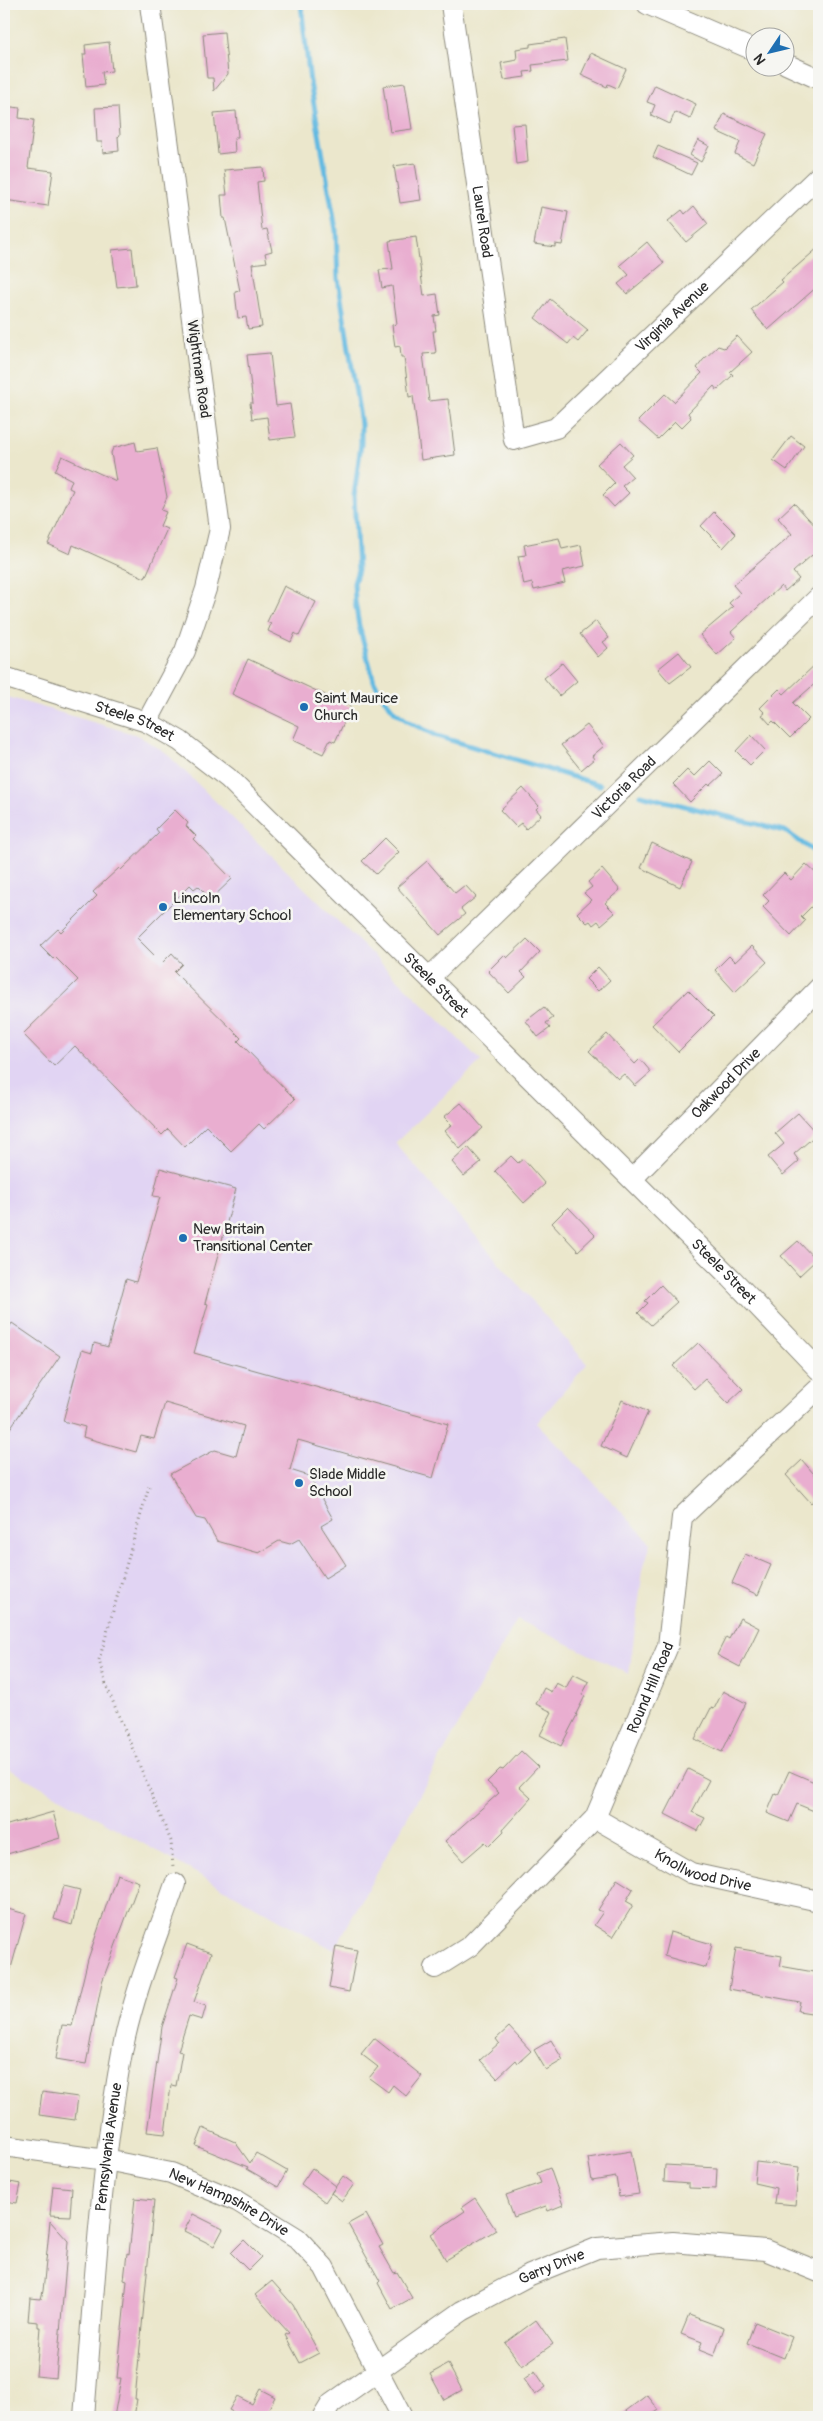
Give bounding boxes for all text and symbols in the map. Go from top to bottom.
north arrow [746,28,796,78]
text: N [750,50,769,68]
street label: Laurel Road [467,184,497,259]
street label: Virginia Avenue [632,277,714,357]
street label: Wightman Road [182,319,215,419]
place label: Saint Maurice Church [314,689,399,725]
street label: Steele Street [92,697,179,746]
marker: Saint Maurice Church [298,701,310,713]
street label: Victoria Road [588,752,660,824]
place label: Lincoln Elementary School [173,889,292,925]
marker: Lincoln Elementary School [157,901,169,913]
street label: Steele Street [399,949,473,1022]
street label: Oakwood Drive [687,1044,765,1123]
place label: New Britain Transitional Center [193,1220,313,1256]
marker: New Britain Transitional Center [177,1232,189,1244]
street label: Steele Street [687,1235,761,1309]
place label: Slade Middle School [309,1465,386,1501]
marker: Slade Middle School [293,1477,305,1489]
street label: Round Hill Road [623,1639,679,1736]
street label: Knollwood Drive [651,1845,753,1896]
street label: Pennsylvania Avenue [92,2081,127,2212]
street label: New Hampshire Drive [166,2164,293,2241]
street label: Garry Drive [516,2245,588,2289]

